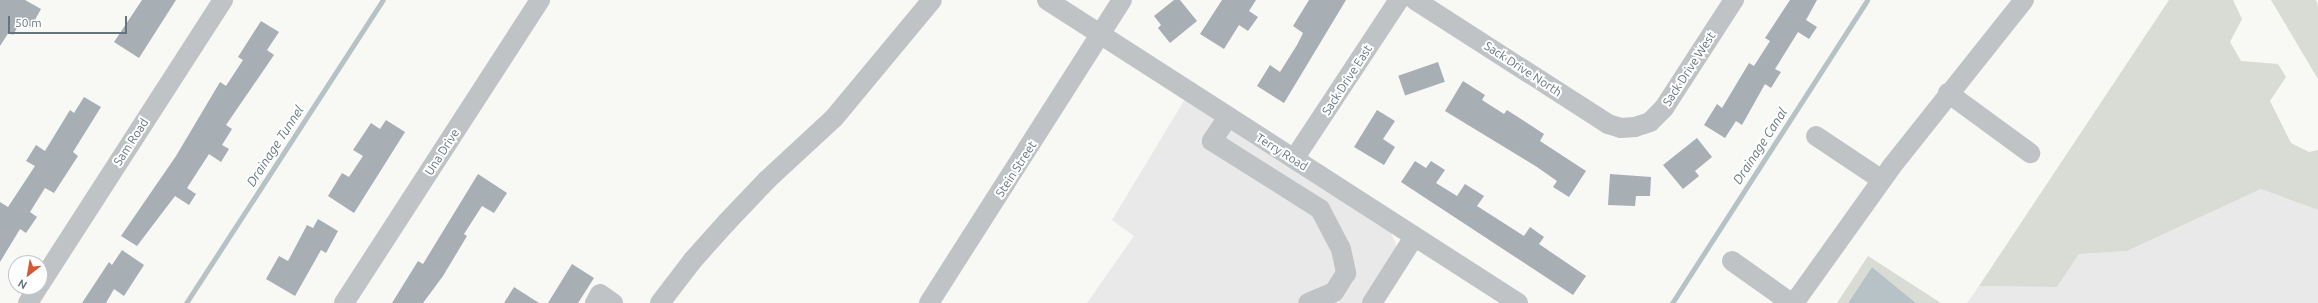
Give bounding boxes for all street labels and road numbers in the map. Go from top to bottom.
street label: Sack Drive West [1660,29,1718,109]
street label: Sack Drive North [1481,39,1565,99]
street label: Sack Drive East [1319,42,1375,118]
street label: Sam Road [110,116,152,168]
street label: Una Drive [422,126,462,178]
street label: Terry Road [1253,130,1311,174]
street label: Stein Street [993,138,1039,200]

